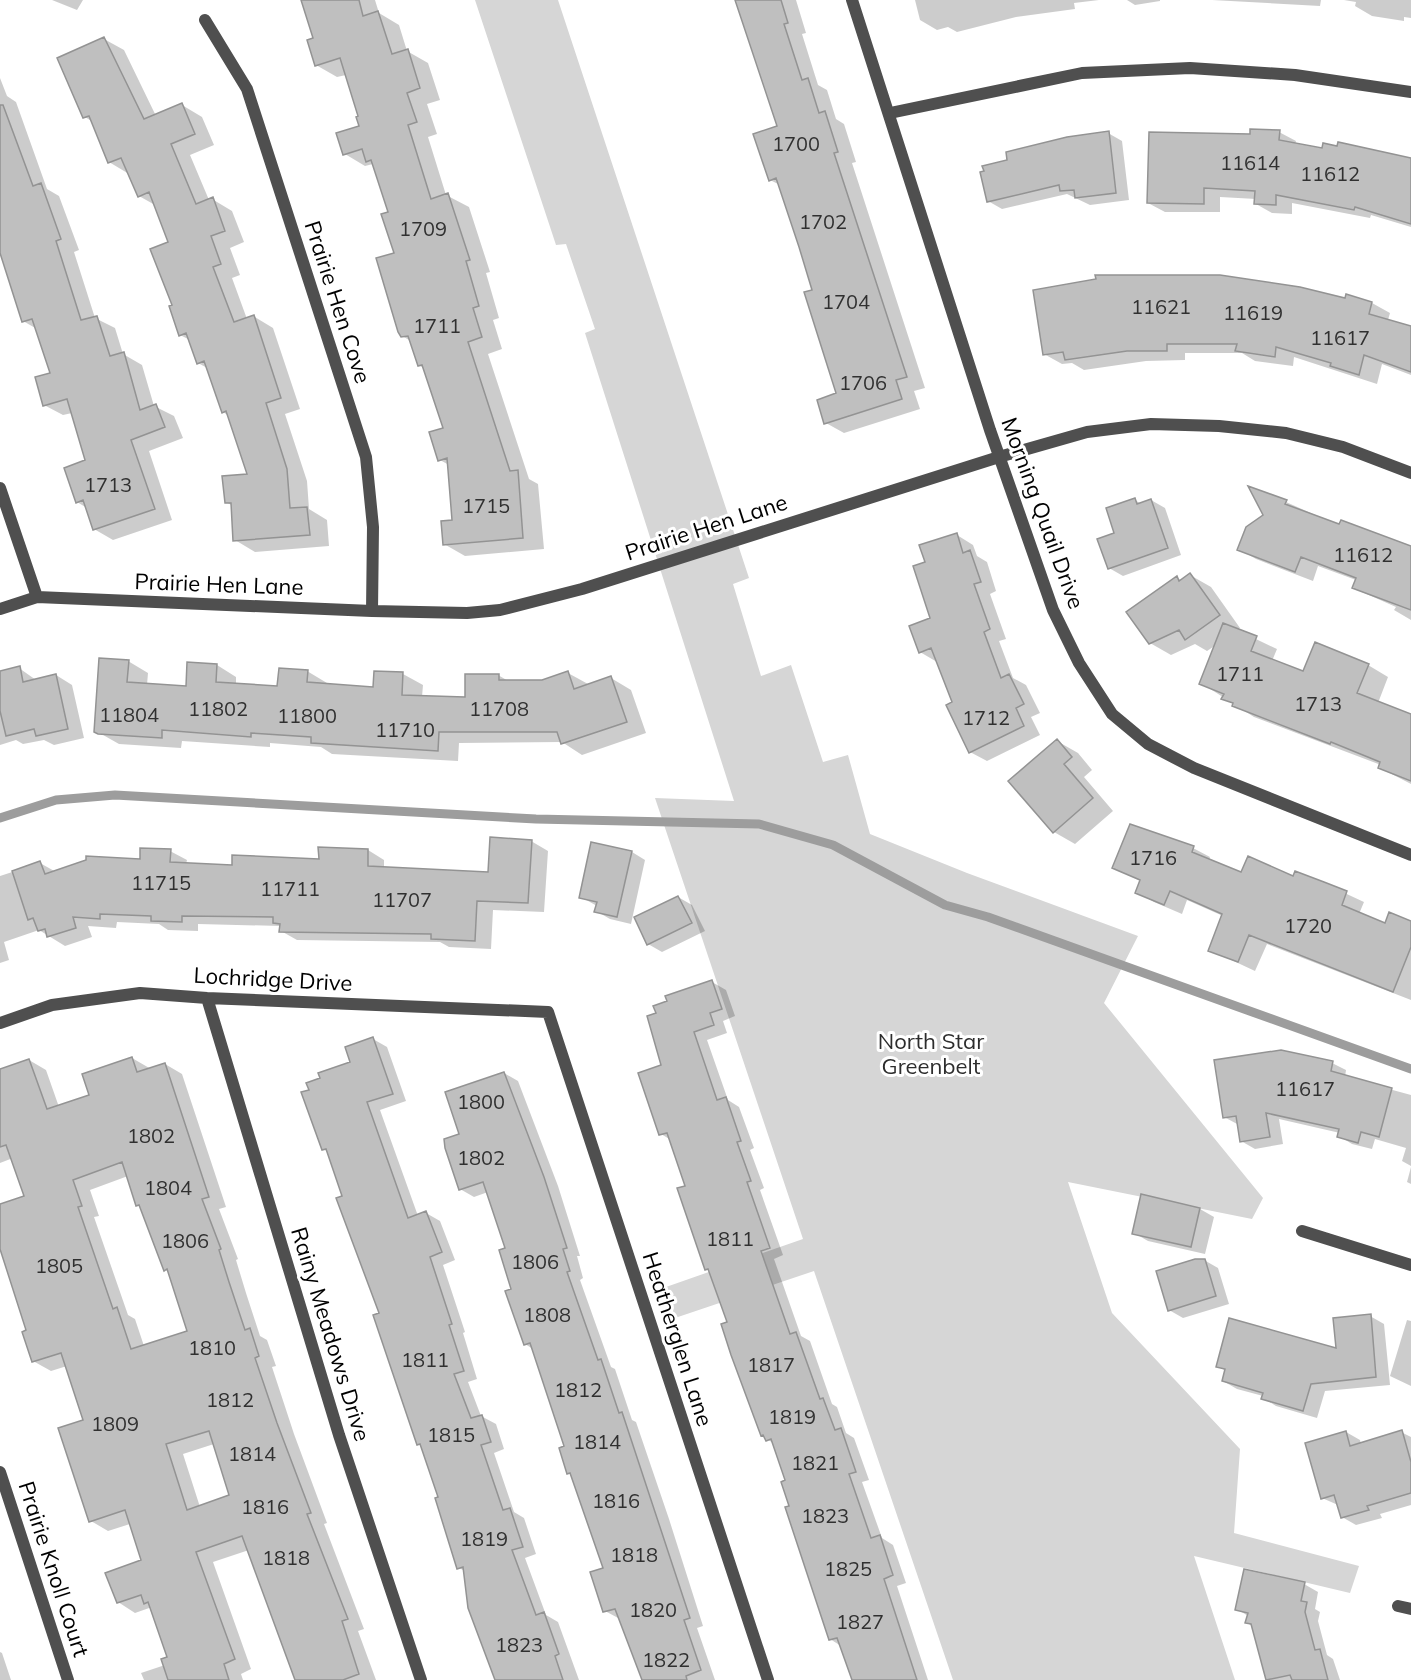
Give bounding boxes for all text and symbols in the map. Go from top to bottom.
house number: 1700 [772,131,820,156]
house number: 11614 [1220,150,1280,175]
house number: 11612 [1300,161,1360,186]
house number: 1702 [799,209,847,234]
house number: 1709 [399,216,447,241]
street label: Prairie Hen Cove [299,217,377,387]
house number: 1704 [822,289,870,314]
house number: 11621 [1131,294,1191,319]
house number: 11619 [1223,300,1283,325]
house number: 1711 [413,313,461,338]
house number: 11617 [1310,325,1370,350]
house number: 1706 [839,370,887,395]
street label: Morning Quail Drive [995,413,1091,613]
house number: 1713 [84,472,132,497]
street label: Prairie Hen Lane [621,488,791,566]
house number: 1715 [462,493,510,518]
house number: 11612 [1333,542,1393,567]
street label: Prairie Hen Lane [134,567,304,601]
house number: 1711 [1216,661,1264,686]
house number: 1713 [1294,691,1342,716]
house number: 11802 [188,696,248,721]
house number: 11708 [469,696,529,721]
house number: 11804 [99,702,159,727]
house number: 11800 [277,703,337,728]
house number: 1712 [962,705,1010,730]
house number: 11710 [375,717,435,742]
house number: 1716 [1129,845,1177,870]
house number: 11715 [131,870,191,895]
house number: 11711 [260,876,320,901]
house number: 11707 [372,887,432,912]
house number: 1720 [1284,913,1332,938]
street label: Lochridge Drive [193,961,353,997]
park label: North Star Greenbelt [878,1027,984,1080]
house number: 11617 [1275,1076,1335,1101]
house number: 1800 [457,1089,505,1114]
house number: 1802 [127,1123,175,1148]
house number: 1802 [457,1145,505,1170]
house number: 1804 [144,1175,192,1200]
street label: Rainy Meadows Drive [285,1224,377,1444]
house number: 1811 [706,1226,754,1251]
house number: 1806 [161,1228,209,1253]
street label: Heatherglen Lane [637,1248,719,1430]
house number: 1806 [511,1249,559,1274]
house number: 1805 [35,1253,83,1278]
house number: 1808 [523,1302,571,1327]
house number: 1810 [188,1335,236,1360]
house number: 1811 [401,1347,449,1372]
house number: 1817 [747,1352,795,1377]
house number: 1812 [554,1377,602,1402]
house number: 1812 [206,1387,254,1412]
house number: 1819 [768,1404,816,1429]
house number: 1809 [91,1411,139,1436]
house number: 1815 [427,1422,475,1447]
house number: 1814 [573,1429,621,1454]
house number: 1814 [228,1441,276,1466]
house number: 1821 [791,1450,839,1475]
street label: Prairie Knoll Court [12,1478,96,1661]
house number: 1816 [592,1488,640,1513]
house number: 1816 [241,1494,289,1519]
house number: 1823 [801,1503,849,1528]
house number: 1819 [460,1526,508,1551]
house number: 1818 [610,1542,658,1567]
house number: 1818 [262,1545,310,1570]
house number: 1825 [824,1556,872,1581]
house number: 1820 [629,1597,677,1622]
house number: 1827 [836,1609,884,1634]
house number: 1823 [495,1632,543,1657]
house number: 1822 [642,1647,690,1672]

